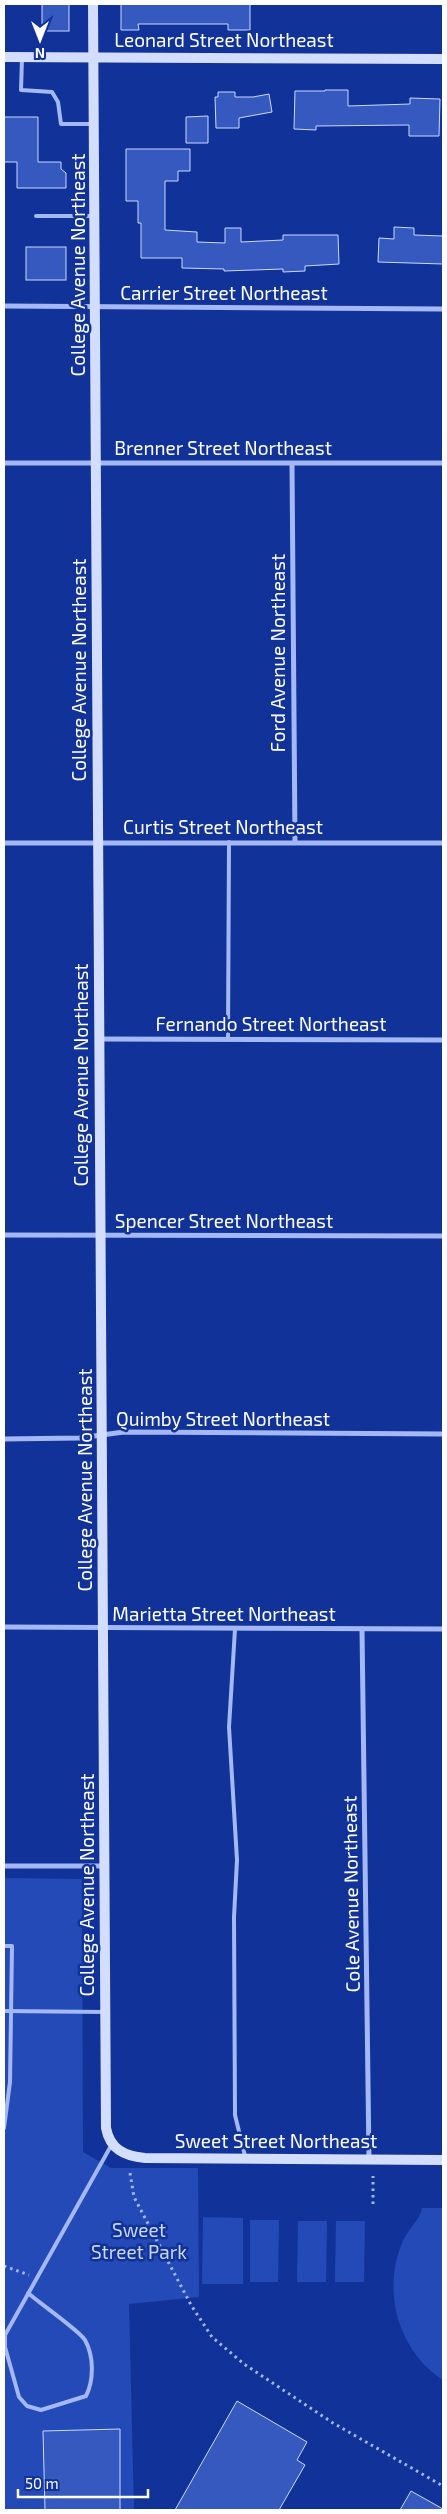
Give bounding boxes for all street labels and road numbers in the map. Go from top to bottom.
street label: Leonard Street Northeast [114,28,334,51]
street label: College Avenue Northeast [66,153,89,377]
street label: Carrier Street Northeast [120,281,328,304]
street label: Brenner Street Northeast [114,436,332,459]
street label: Ford Avenue Northeast [266,554,289,752]
street label: College Avenue Northeast [67,558,90,782]
street label: Curtis Street Northeast [123,815,323,838]
street label: College Avenue Northeast [69,963,92,1187]
street label: Fernando Street Northeast [156,1012,386,1035]
street label: Spencer Street Northeast [115,1209,333,1232]
street label: College Avenue Northeast [73,1368,96,1592]
street label: Quimby Street Northeast [116,1407,330,1430]
street label: Marietta Street Northeast [112,1602,336,1625]
street label: College Avenue Northeast [75,1773,98,1997]
street label: Cole Avenue Northeast [337,1795,364,1993]
street label: Sweet Street Northeast [175,2129,377,2152]

